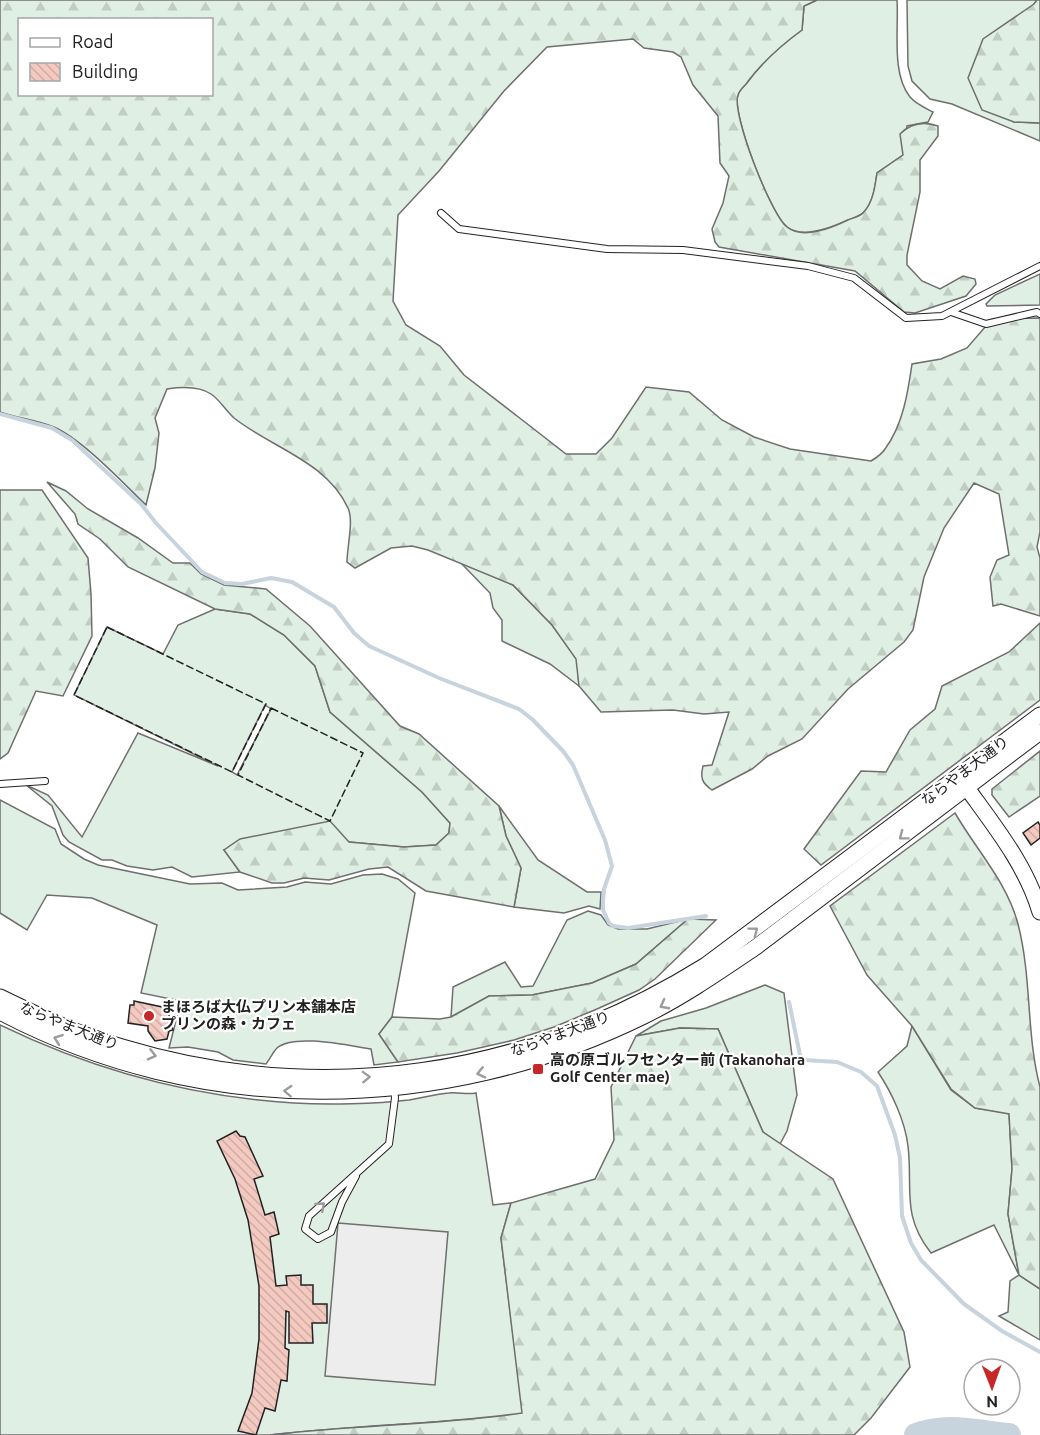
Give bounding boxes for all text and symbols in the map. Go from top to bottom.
legend [18,18,213,96]
text: Road [72,31,114,51]
text: Building [72,61,138,81]
street label: ならやま大通り [918,732,1012,809]
one-way arrow [898,829,909,840]
one-way arrow [747,927,758,938]
street label: ならやま大通り [17,998,121,1053]
place label: まほろば大仏プリン本舗本店 プリンの森・カフェ [161,998,356,1032]
one-way arrow [659,998,670,1009]
street label: ならやま大通り [508,1008,612,1059]
marker: まほろば大仏プリン本舗本店 プリンの森・カフェ [142,1009,156,1023]
one-way arrow [53,1033,64,1046]
one-way arrow [147,1048,157,1061]
place label: 高の原ゴルフセンター前 (Takanohara Golf Center mae) [550,1051,805,1085]
marker: 高の原ゴルフセンター前 (Takanohara Golf Center mae) [531,1062,545,1076]
one-way arrow [477,1065,487,1078]
one-way arrow [361,1071,370,1083]
one-way arrow [283,1085,292,1098]
one-way arrow [314,1202,325,1213]
north arrow [962,1357,1022,1417]
text: N [986,1393,998,1411]

